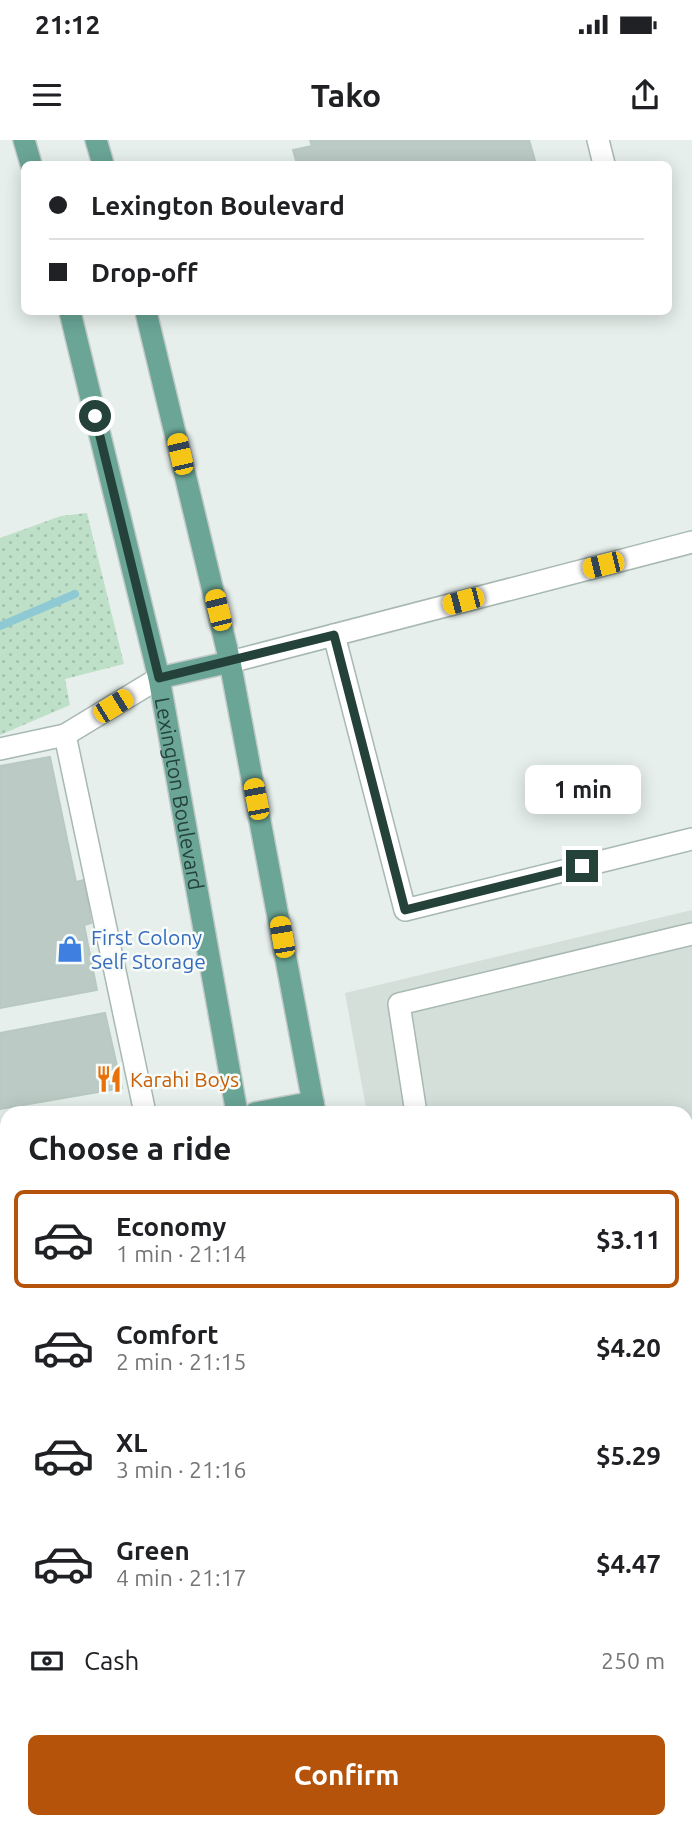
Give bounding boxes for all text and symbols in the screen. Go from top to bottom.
text: 21:12 [35,10,100,39]
icon: menu [28,76,66,114]
icon: share [626,76,664,114]
text: Tako [311,77,381,113]
text: Lexington Boulevard [91,191,345,220]
text: Drop-off [91,258,198,287]
route start [79,400,111,432]
car [166,431,195,477]
car [581,550,626,580]
car [440,585,487,617]
car [203,587,234,633]
car [90,686,137,726]
street label: Lexington Boulevard [151,695,209,892]
callout: 1 min [524,764,640,814]
car [242,776,271,822]
text: 1 min [554,777,612,802]
route end [566,850,598,882]
car [269,914,296,960]
place label: First Colony Self Storage [91,925,206,973]
shop icon: First Colony Self Storage [55,934,85,964]
restaurant icon: Karahi Boys [94,1064,124,1094]
place label: Karahi Boys [130,1067,239,1091]
text: Choose a ride [28,1130,231,1166]
icon: car [32,1208,95,1271]
text: Economy [116,1212,226,1241]
text: $3.11 [596,1225,661,1254]
text: 1 min · 21:14 [116,1241,247,1266]
icon: car [32,1316,95,1379]
text: Comfort [116,1320,219,1349]
text: $4.20 [596,1333,661,1362]
text: 2 min · 21:15 [116,1349,247,1374]
icon: car [32,1424,95,1487]
text: XL [116,1428,147,1457]
text: $5.29 [596,1441,661,1470]
text: 3 min · 21:16 [116,1457,247,1482]
icon: car [32,1532,95,1595]
text: Green [116,1536,190,1565]
text: $4.47 [596,1549,661,1578]
text: 4 min · 21:17 [116,1565,247,1590]
icon: cash [28,1642,66,1680]
text: Cash [84,1646,139,1675]
text: 250 m [601,1648,665,1673]
button: Confirm [28,1735,665,1815]

